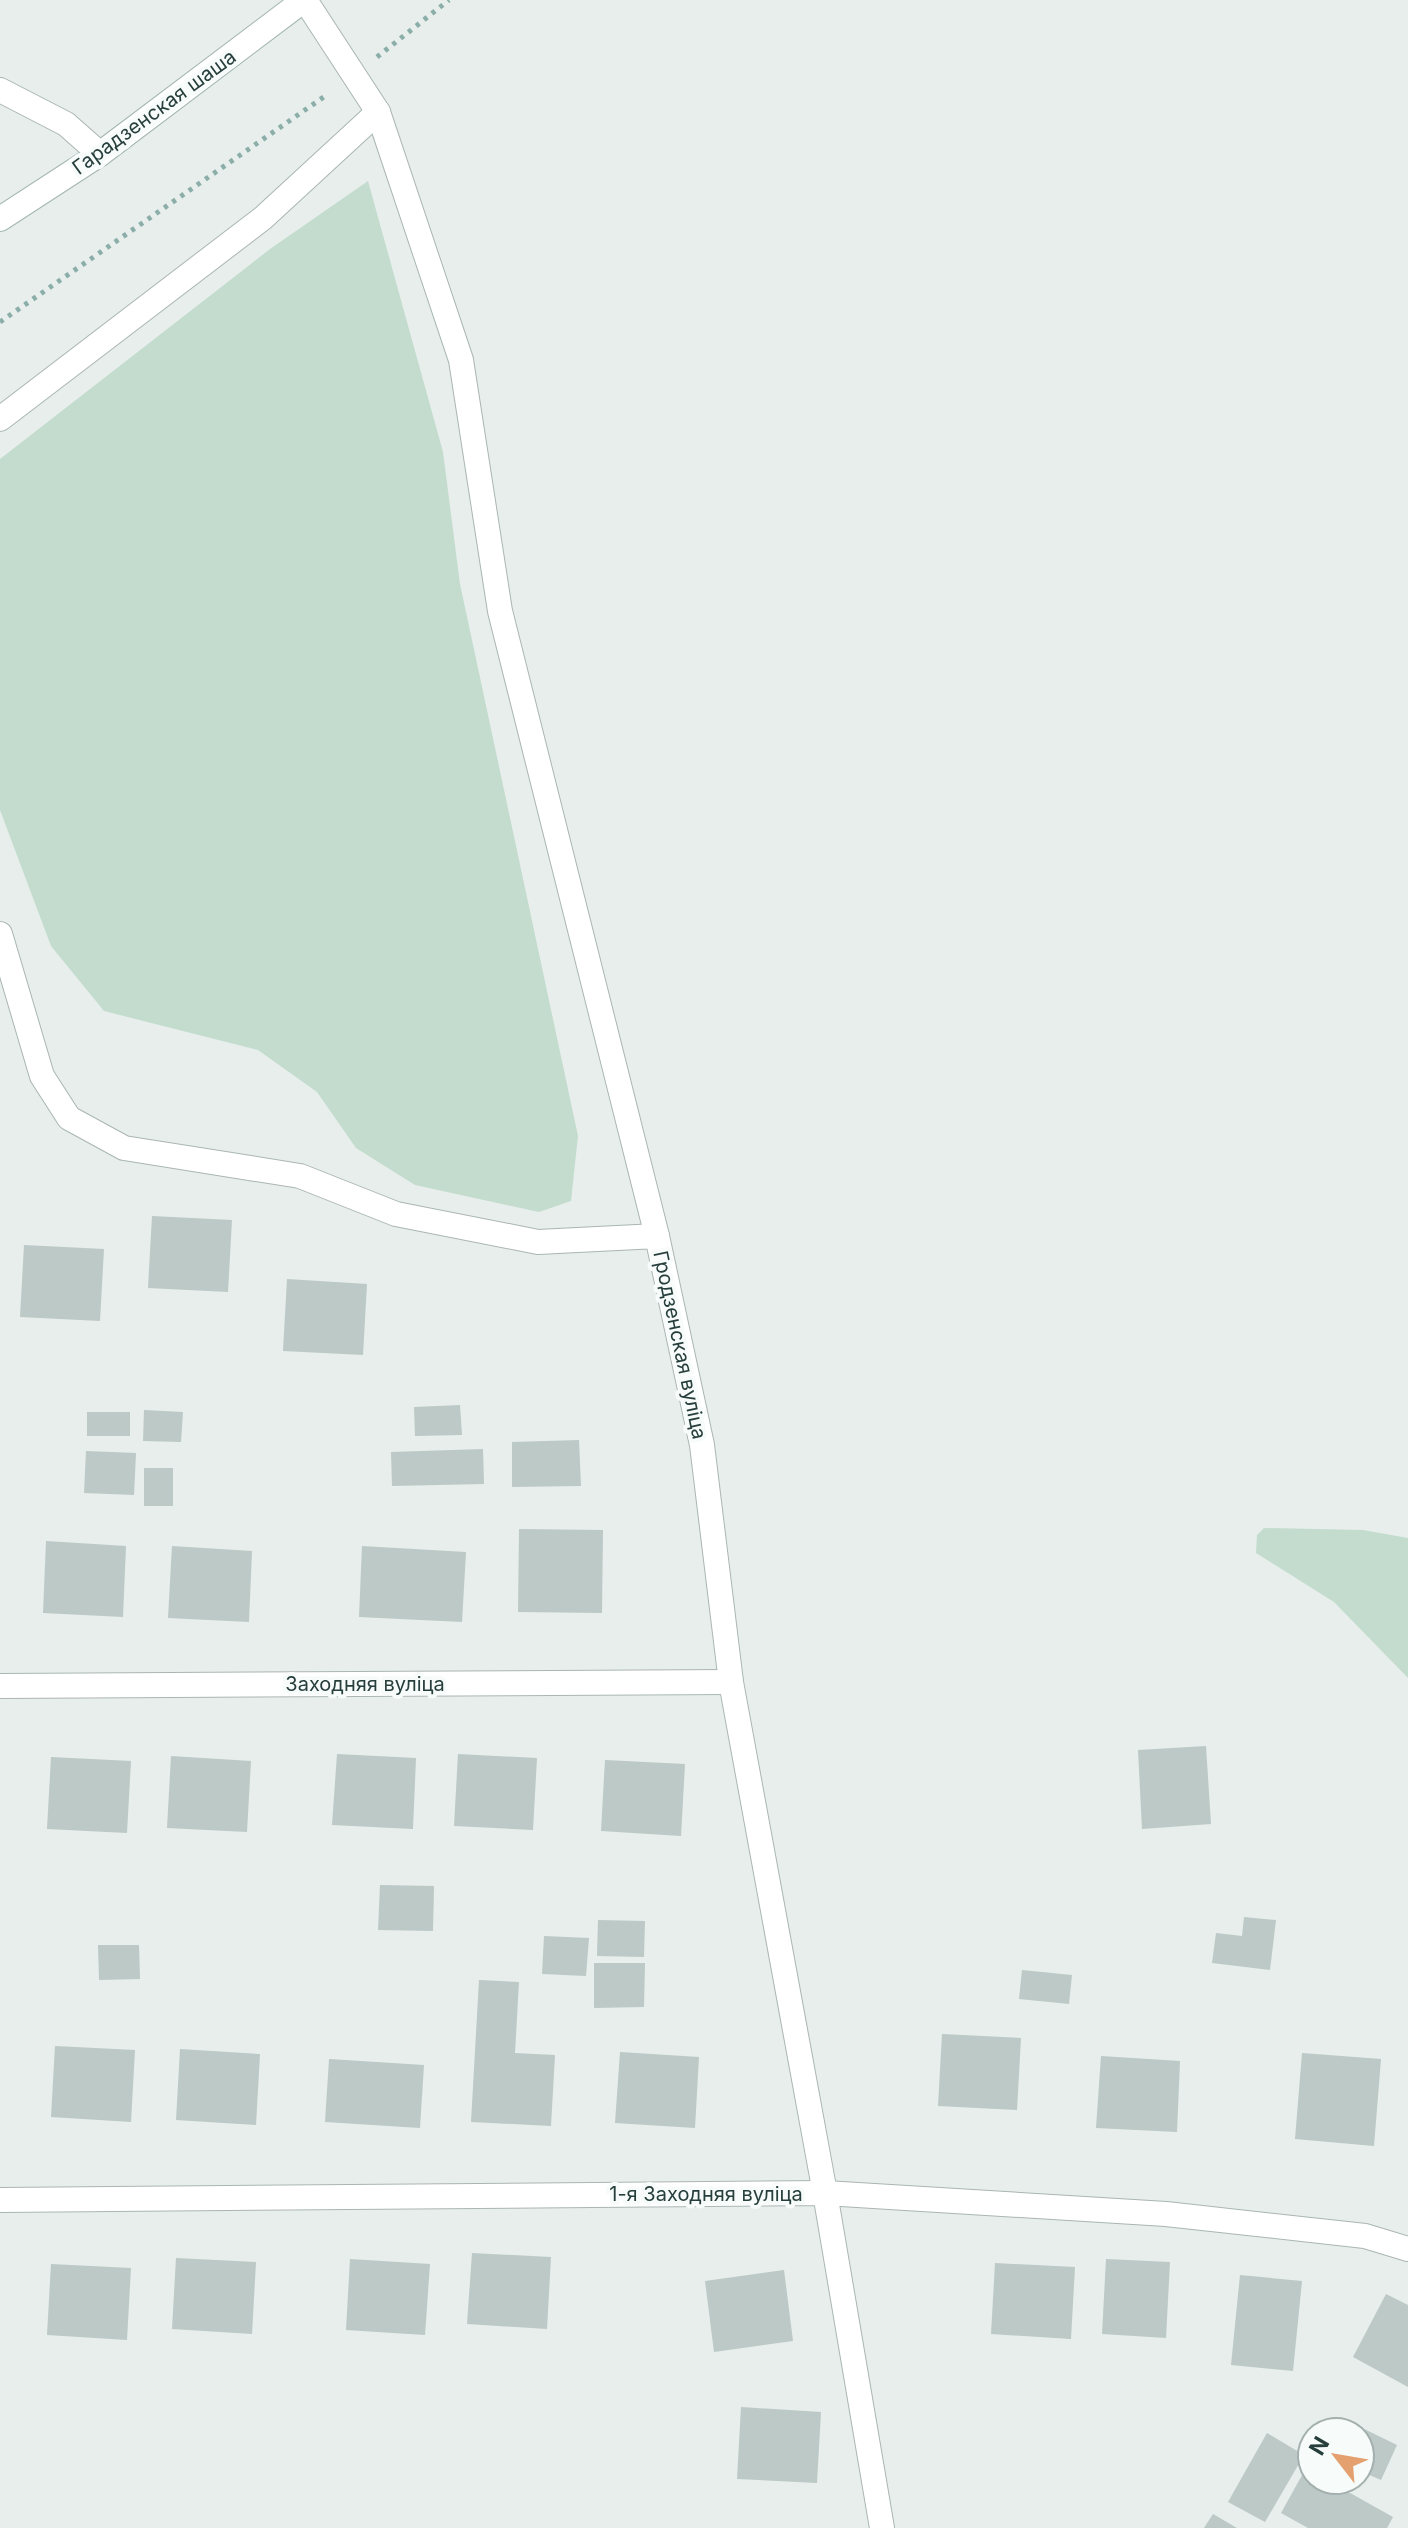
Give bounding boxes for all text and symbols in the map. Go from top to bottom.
street label: Гарадзенская шаша [67,45,241,179]
street label: Гродзенская вуліца [648,1249,712,1441]
street label: Заходняя вуліца [285,1672,445,1696]
street label: 1-я Заходняя вуліца [609,2182,803,2206]
north arrow [1296,2416,1376,2496]
text: N [1303,2432,1334,2460]

